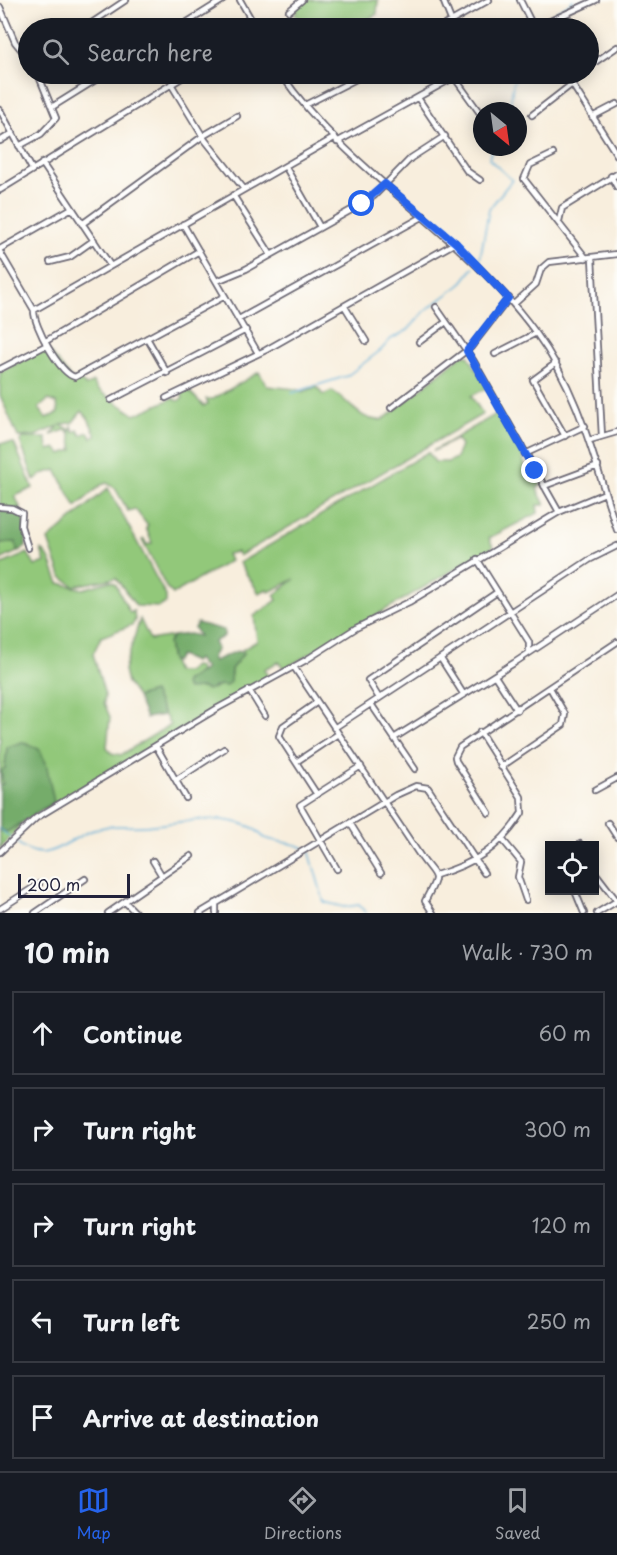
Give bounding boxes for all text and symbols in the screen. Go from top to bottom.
search box [18,18,599,84]
icon: search [39,35,72,68]
text: Search here [87,35,213,68]
north arrow [473,102,527,156]
route start [348,190,374,216]
route end [521,457,547,483]
map controls [545,841,599,895]
button: locate [545,841,599,895]
scale bar [18,871,130,899]
text: 200 m [27,872,80,896]
text: 10 min [24,933,110,972]
text: Walk · 730 m [462,937,593,967]
icon: ahead [26,1017,59,1050]
text: Continue [83,1017,182,1050]
text: 60 m [539,1018,591,1048]
icon: right [26,1113,59,1146]
text: Turn right [83,1113,196,1146]
text: 300 m [524,1114,591,1144]
icon: right [26,1209,59,1242]
text: Turn right [83,1209,196,1242]
text: 120 m [532,1210,591,1240]
icon: left [26,1305,59,1338]
text: Turn left [83,1305,180,1338]
text: 250 m [527,1306,591,1336]
icon: arrive [26,1401,59,1434]
text: Arrive at destination [83,1401,319,1434]
tab: Map [77,1484,111,1544]
tab: Directions [264,1484,342,1544]
tab: Saved [495,1484,540,1544]

